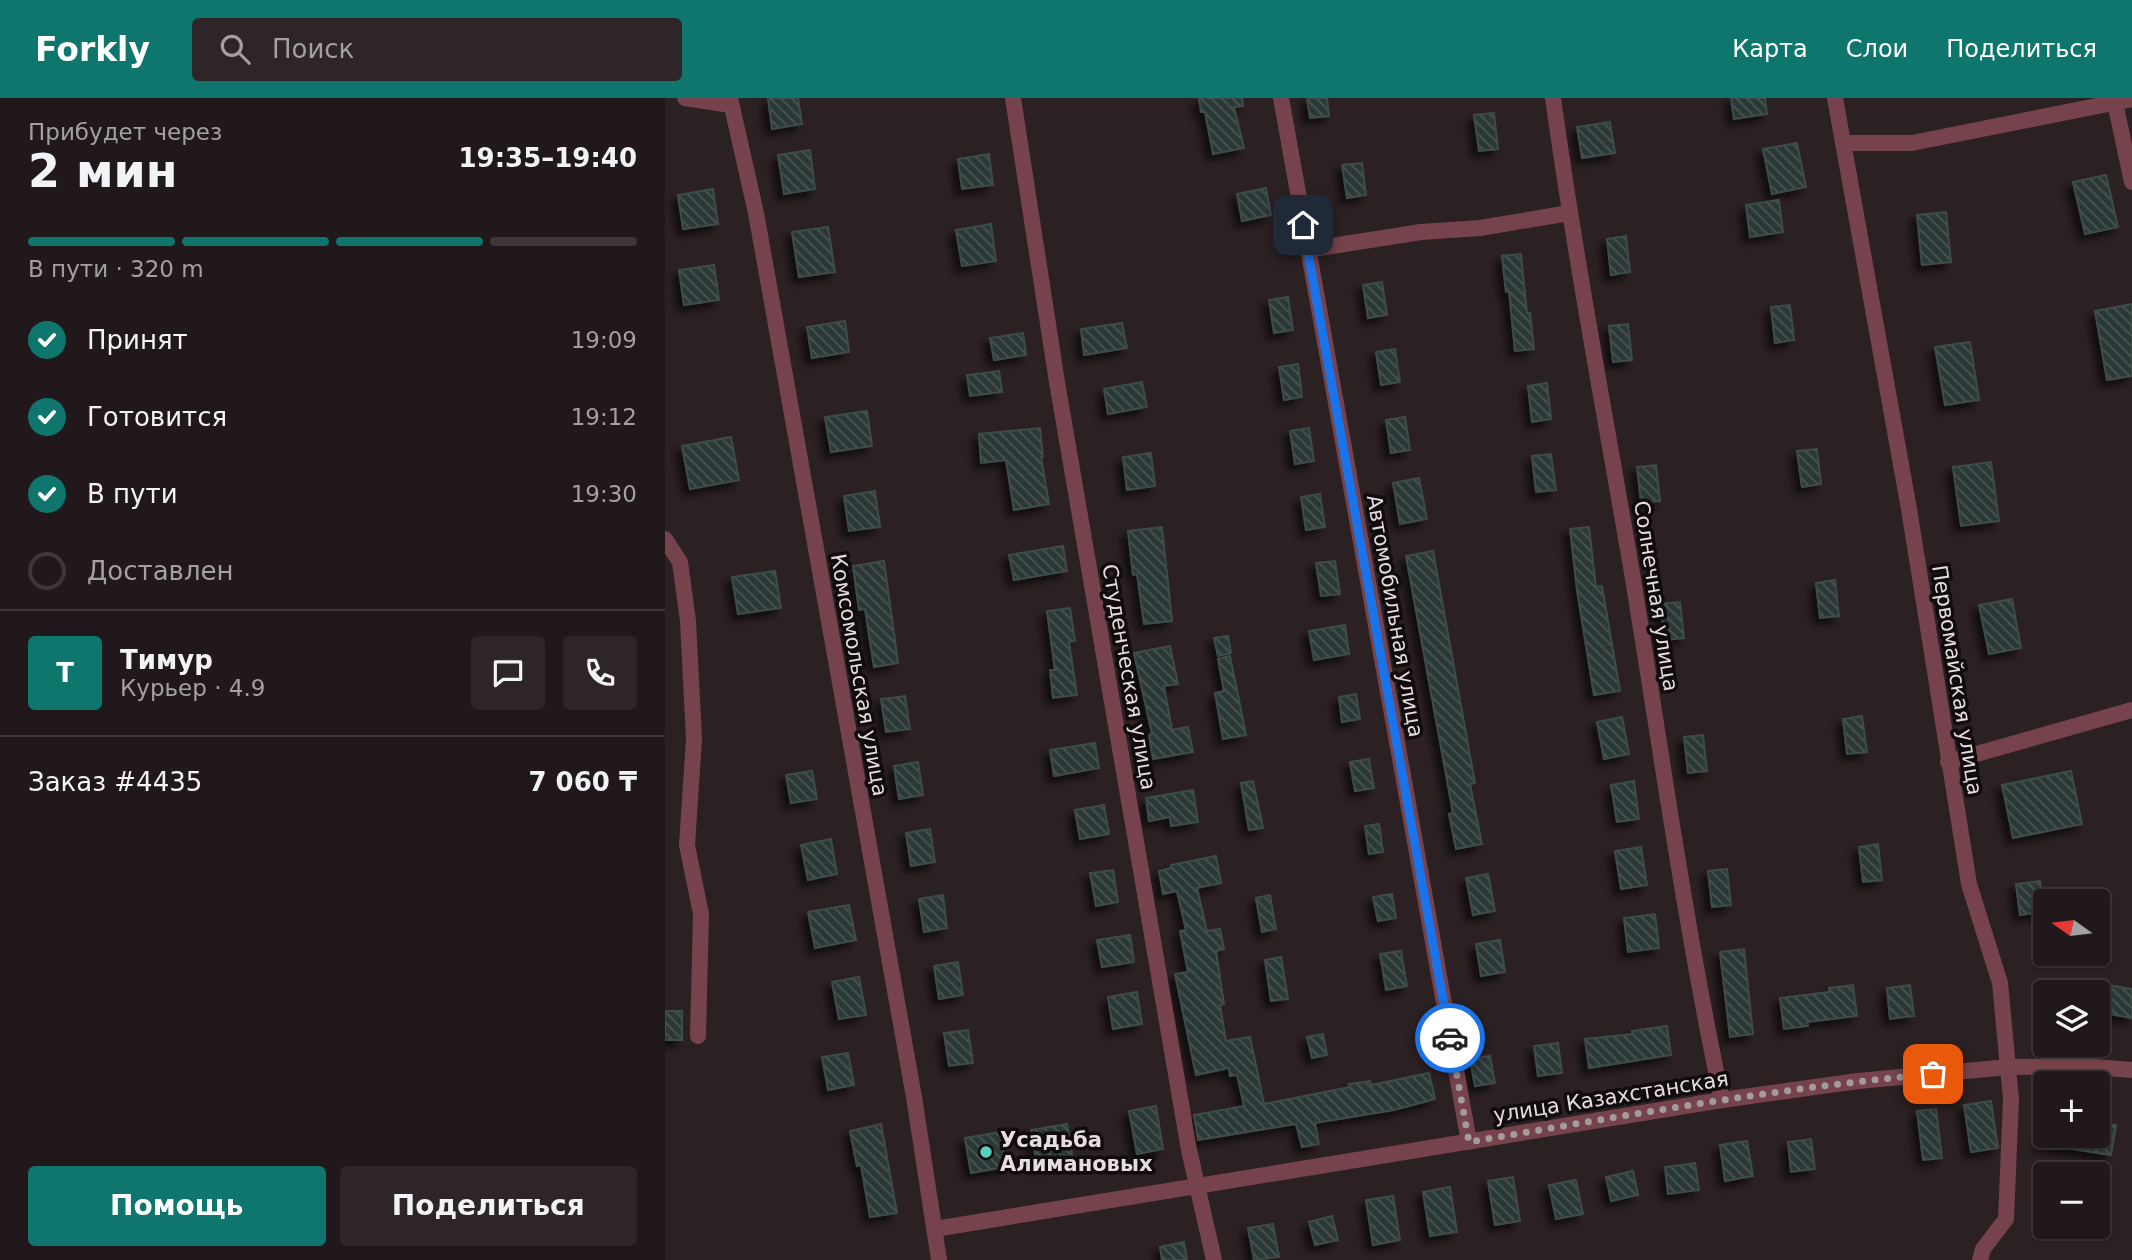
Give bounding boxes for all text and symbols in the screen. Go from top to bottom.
search box [192,18,682,81]
text: Forkly [35,30,150,69]
icon: search [216,30,254,68]
text: Поиск [272,34,354,64]
text: Карта [1732,35,1808,63]
text: Слои [1846,35,1908,63]
text: Поделиться [1946,35,2097,63]
text: Прибудет через [28,119,222,145]
text: 19:35–19:40 [458,143,637,173]
text: 2 мин [28,144,178,198]
pin [1273,195,1333,255]
icon: home [1284,206,1322,244]
text: В пути · 320 m [28,256,204,282]
icon: check [28,321,66,359]
text: Принят [87,325,188,355]
text: 19:09 [571,327,637,353]
icon: check [28,398,66,436]
text: Готовится [87,402,227,432]
text: 19:12 [571,404,637,430]
icon: check [28,475,66,513]
text: В пути [87,479,178,509]
text: 19:30 [571,481,637,507]
street label: Автомобильная улица [1362,493,1428,739]
street label: Солнечная улица [1629,499,1683,693]
street label: Комсомольская улица [826,552,892,798]
text: Доставлен [87,556,234,586]
street label: Студенческая улица [1097,562,1161,792]
street label: Первомайская улица [1927,563,1987,797]
button: chat [471,636,545,710]
button: phone [563,636,637,710]
text: Тимур [120,645,213,675]
text: Т [56,658,74,688]
text: Курьер · 4.9 [120,675,265,701]
text: Заказ #4435 [28,767,202,797]
text: 7 060 ₸ [528,767,637,797]
north arrow [2033,889,2111,966]
map controls [2033,889,2110,1239]
button: layers [2033,980,2110,1057]
courier [1415,1003,1485,1073]
icon: car [1431,1019,1469,1057]
pin [1903,1044,1963,1104]
icon: bag [1914,1055,1952,1093]
street label: улица Казахстанская [1492,1067,1730,1127]
button: + [2033,1071,2110,1148]
place label: Усадьба Алимановых [1000,1128,1153,1176]
marker: Усадьба Алимановых [978,1144,994,1160]
button: − [2033,1162,2110,1239]
button: Помощь [28,1166,326,1246]
button: Поделиться [340,1166,637,1246]

